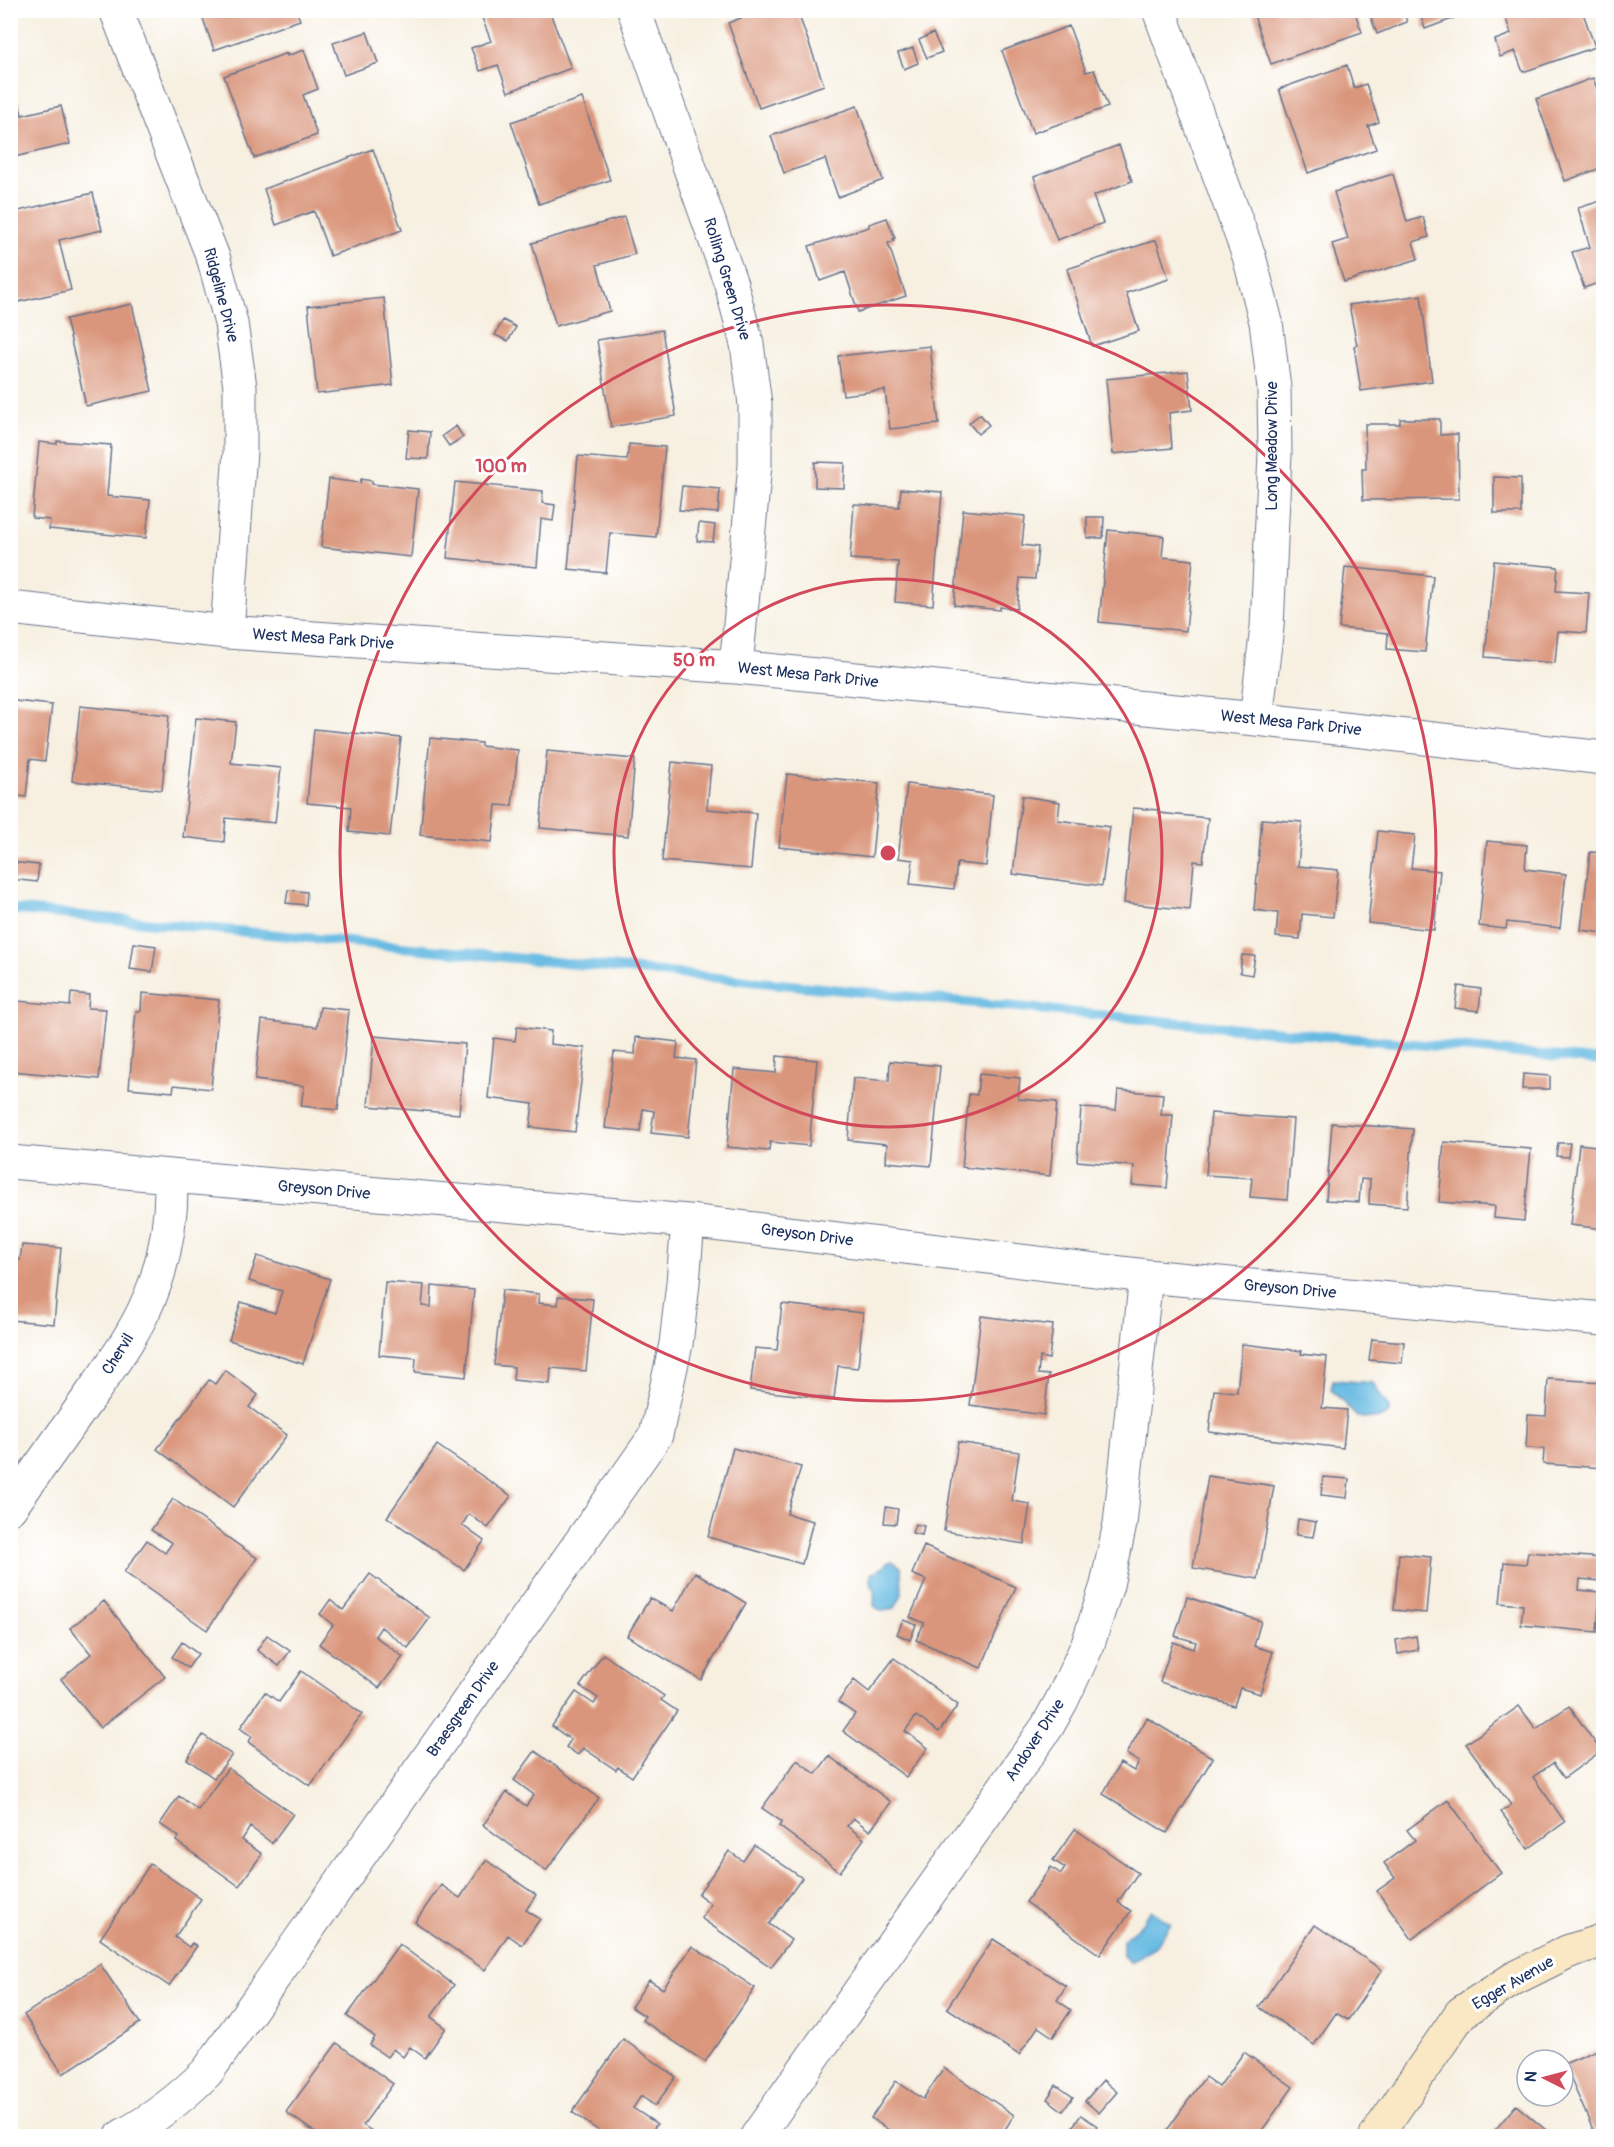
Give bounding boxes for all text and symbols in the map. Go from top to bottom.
street label: Rolling Green Drive [699,215,755,343]
street label: Ridgeline Drive [199,246,243,344]
street label: Long Meadow Drive [1262,381,1282,511]
text: 100 m [475,455,527,478]
street label: West Mesa Park Drive [252,624,395,654]
text: 50 m [673,649,715,672]
street label: West Mesa Park Drive [736,658,880,692]
street label: West Mesa Park Drive [1219,706,1363,740]
centre of rings [878,843,898,863]
street label: Greyson Drive [277,1176,371,1204]
street label: Greyson Drive [760,1219,854,1251]
street label: Greyson Drive [1243,1275,1337,1303]
street label: Chervil [98,1330,138,1378]
street label: Braesgreen Drive [422,1657,504,1761]
street label: Andover Drive [1001,1695,1069,1785]
street label: Egger Avenue [1469,1952,1557,2014]
north arrow [1515,2048,1575,2108]
text: N [1521,2070,1542,2083]

